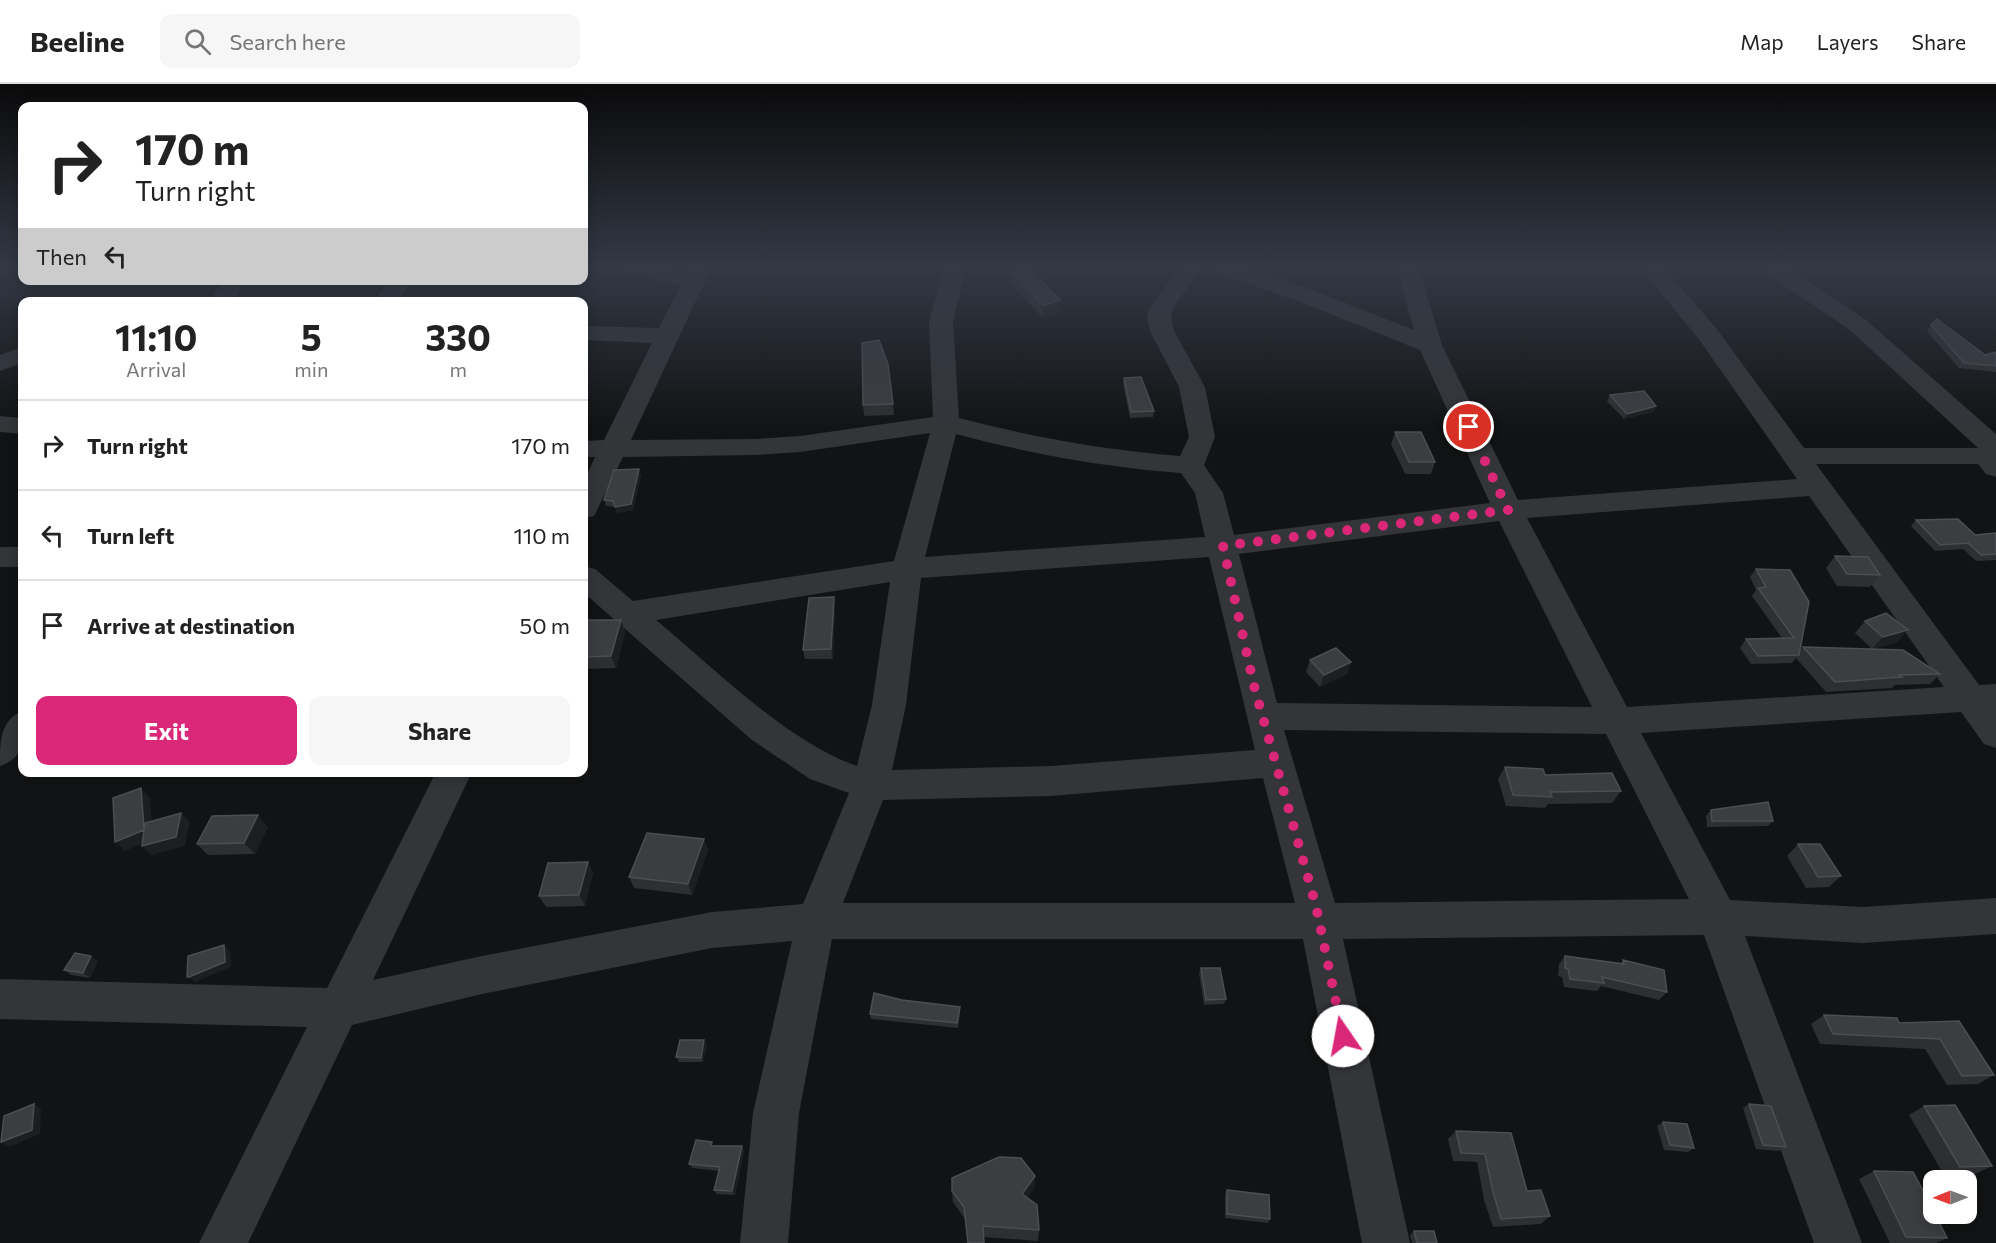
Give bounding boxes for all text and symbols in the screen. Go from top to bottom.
search box [160,14,580,68]
text: Beeline [30,24,124,58]
icon: search [181,25,214,58]
text: Search here [229,28,346,55]
text: Map [1740,29,1784,54]
text: Layers [1817,29,1879,54]
text: Share [1912,29,1966,54]
text: 170 m [135,122,249,174]
icon: right [36,126,114,204]
text: Turn right [135,174,255,207]
icon: left [99,240,132,273]
text: Then [36,243,87,270]
text: 11:10 [115,314,197,358]
text: 5 [301,314,322,358]
text: 330 [425,314,491,358]
text: Arrival [126,357,186,381]
text: min [294,357,328,381]
text: m [449,357,467,381]
pin [1443,401,1494,452]
icon: arrive [1452,410,1485,443]
icon: right [36,429,69,462]
text: Turn right [87,432,188,459]
text: 170 m [511,432,570,459]
icon: left [36,519,69,552]
text: Turn left [87,522,174,549]
text: 110 m [513,522,570,549]
icon: arrive [36,609,69,642]
text: Arrive at destination [87,612,295,639]
text: 50 m [520,612,570,639]
button: Exit [36,696,297,765]
button: Share [309,696,570,765]
position arrow [1311,1004,1375,1068]
north arrow [1923,1170,1977,1224]
map controls [1923,1170,1977,1224]

